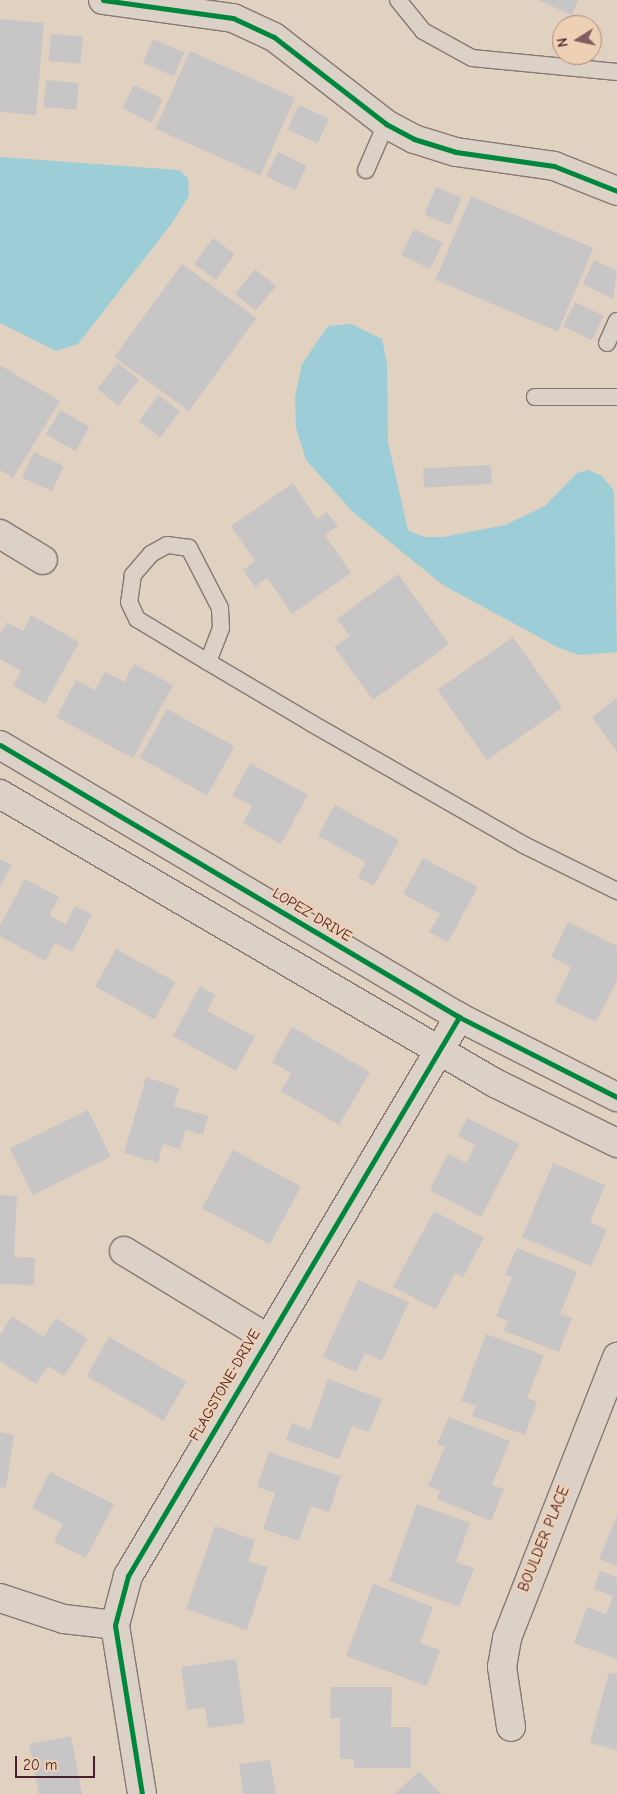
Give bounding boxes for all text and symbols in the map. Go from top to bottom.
north arrow [552,15,602,65]
text: N [554,37,572,49]
street label: LOPEZ DRIVE [269,884,355,946]
street label: FLAGSTONE DRIVE [186,1326,264,1444]
street label: BOULDER PLACE [515,1484,573,1594]
scale bar [18,1746,98,1778]
text: 20 m [23,1756,57,1774]

